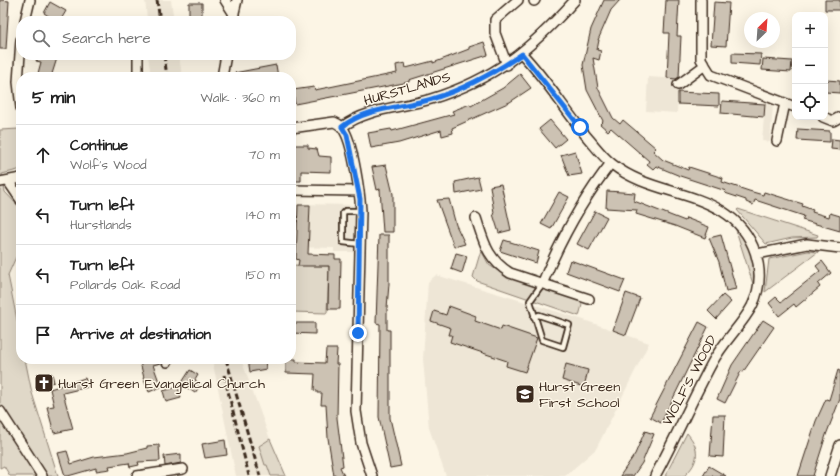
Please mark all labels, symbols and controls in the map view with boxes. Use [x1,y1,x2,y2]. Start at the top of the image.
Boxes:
north arrow [744,12,780,48]
map controls [792,12,828,120]
button: + [792,12,828,48]
search box [16,16,296,60]
icon: search [30,27,52,49]
text: Search here [62,28,151,49]
button: − [792,48,828,84]
street label: HURSTLANDS [361,67,453,111]
button: locate [792,84,828,120]
text: 5 min [32,86,75,110]
text: Walk · 360 m [201,89,280,107]
route start [571,118,589,136]
text: Continue [70,135,128,156]
icon: ahead [32,144,54,166]
text: 70 m [248,146,280,164]
text: Wolf's Wood [70,156,147,174]
text: Turn left [70,195,134,216]
icon: left [32,204,54,226]
text: 140 m [246,206,280,224]
text: Hurstlands [70,216,132,234]
text: Turn left [70,255,134,276]
icon: left [32,264,54,286]
text: 150 m [246,266,280,284]
text: Pollards Oak Road [70,276,180,294]
icon: arrive [32,324,54,346]
text: Arrive at destination [70,324,211,345]
route end [349,324,367,342]
street label: WOLF'S WOOD [658,332,722,429]
church icon: Hurst Green Evangelical Church [33,372,55,394]
place label: Hurst Green Evangelical Church [58,374,265,394]
place label: Hurst Green First School [539,377,620,413]
school or university icon: Hurst Green First School [514,383,536,405]

